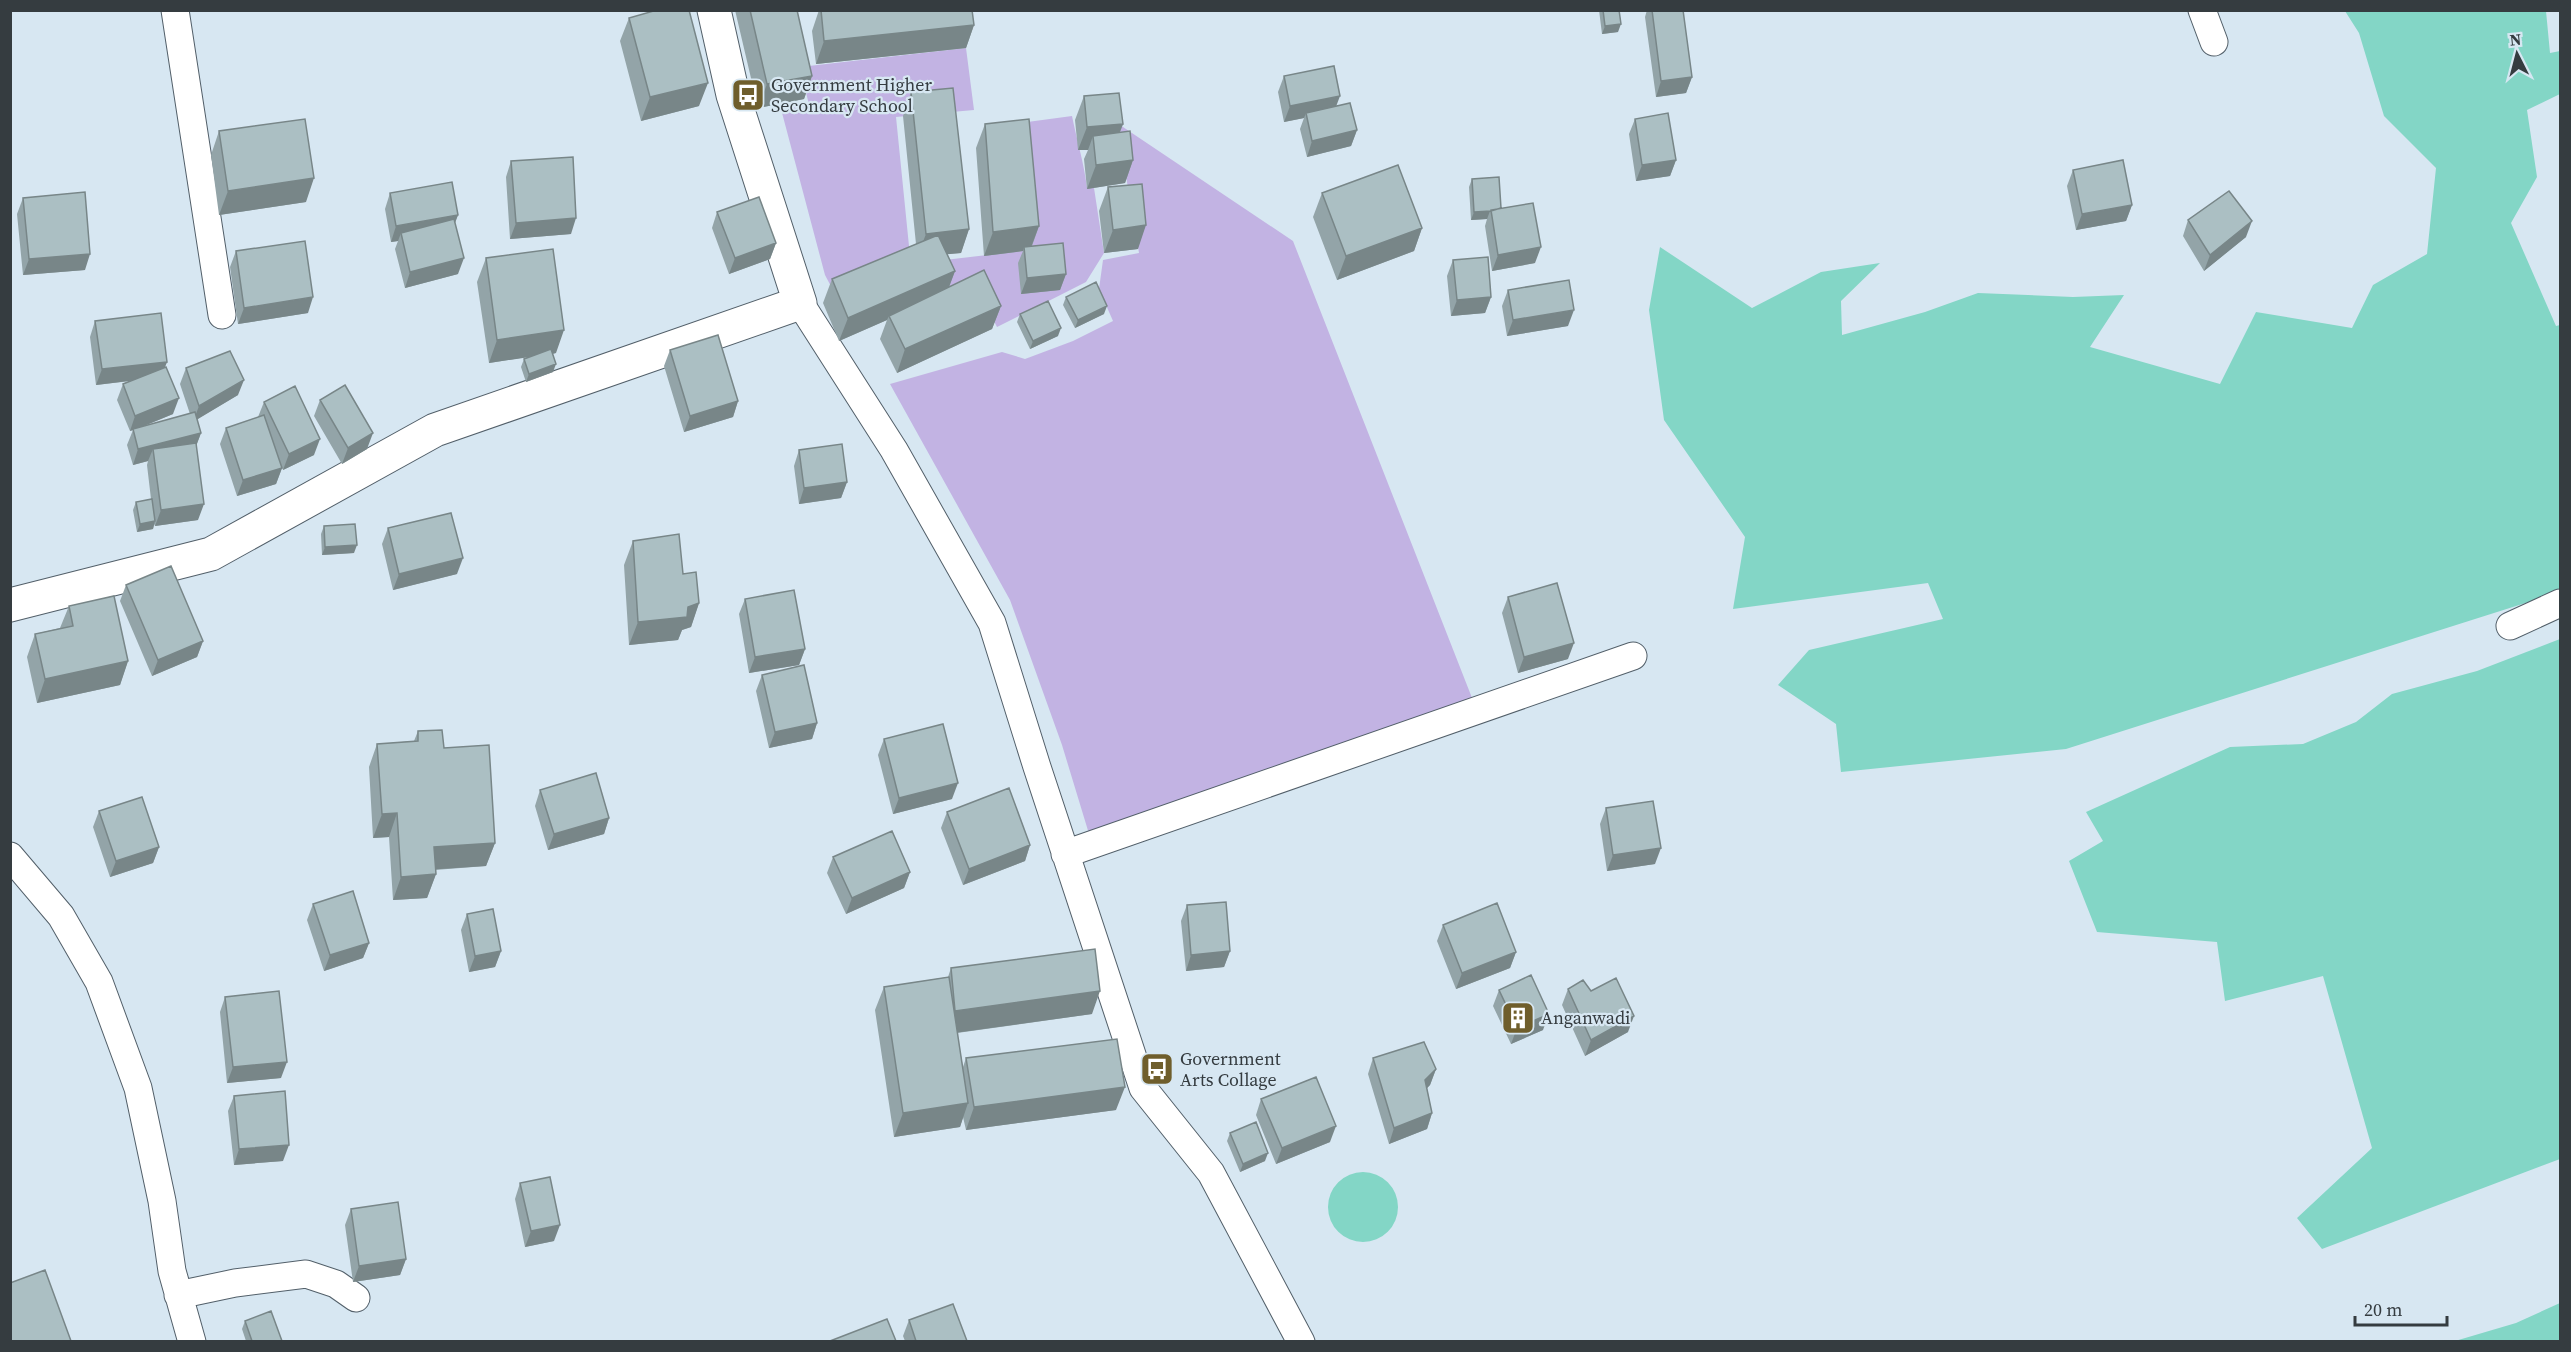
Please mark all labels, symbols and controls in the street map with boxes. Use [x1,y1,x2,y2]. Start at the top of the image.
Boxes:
north arrow [2487,24,2547,84]
text: N [2508,27,2523,51]
place label: Government Higher Secondary School [771,72,933,118]
bus stop icon: Government Higher Secondary School [730,77,766,113]
building icon: Anganwadi [1500,1000,1536,1036]
place label: Anganwadi [1541,1005,1630,1030]
place label: Government Arts Collage [1180,1046,1281,1092]
bus stop icon: Government Arts Collage [1139,1051,1175,1087]
scale bar [2355,1289,2446,1327]
text: 20 m [2364,1297,2402,1322]

